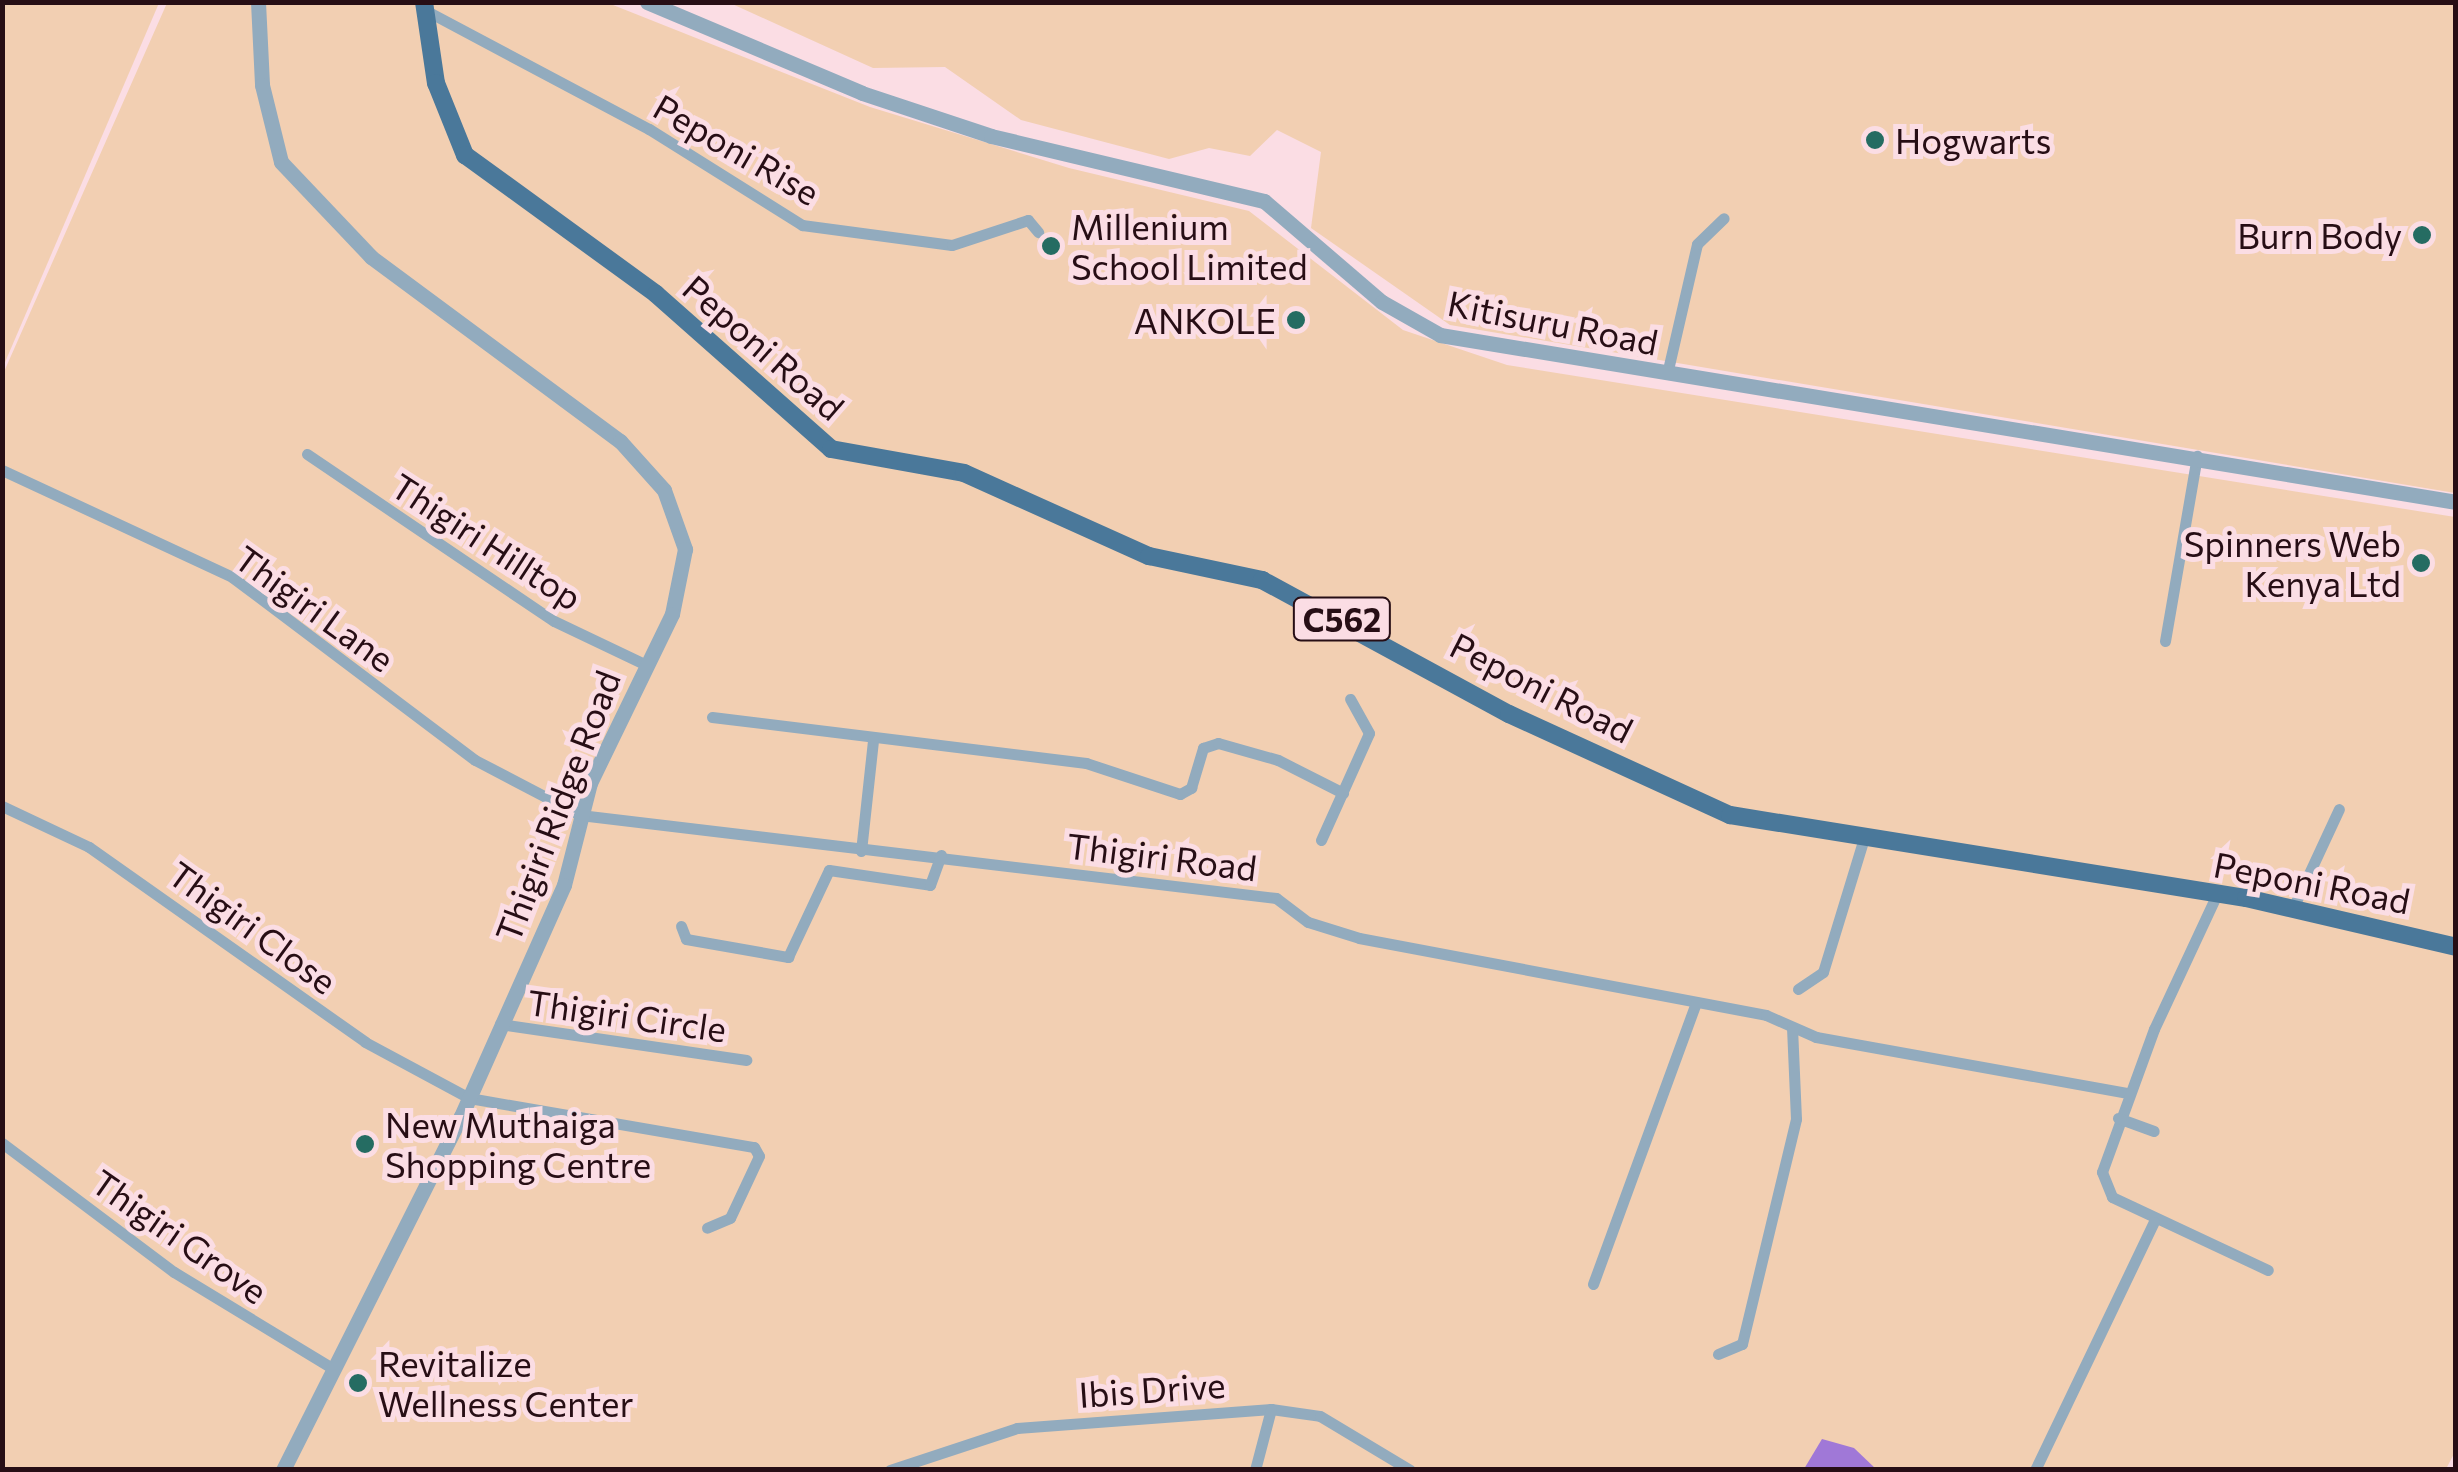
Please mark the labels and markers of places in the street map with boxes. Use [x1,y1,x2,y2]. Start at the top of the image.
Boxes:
place label: Hogwarts [1895,119,2051,161]
marker: Hogwarts [1864,129,1886,151]
place label: Millenium School Limited [1071,205,1308,287]
place label: Burn Body [2237,214,2402,256]
marker: Burn Body [2411,224,2433,246]
marker: Millenium School Limited [1040,235,1062,257]
place label: ANKOLE [1134,299,1276,341]
marker: ANKOLE [1285,309,1307,331]
place label: Spinners Web Kenya Ltd [2184,522,2401,604]
marker: Spinners Web Kenya Ltd [2410,552,2432,574]
place label: New Muthaiga Shopping Centre [385,1103,651,1185]
marker: New Muthaiga Shopping Centre [354,1133,376,1155]
place label: Revitalize Wellness Center [378,1342,634,1424]
marker: Revitalize Wellness Center [347,1372,369,1394]

